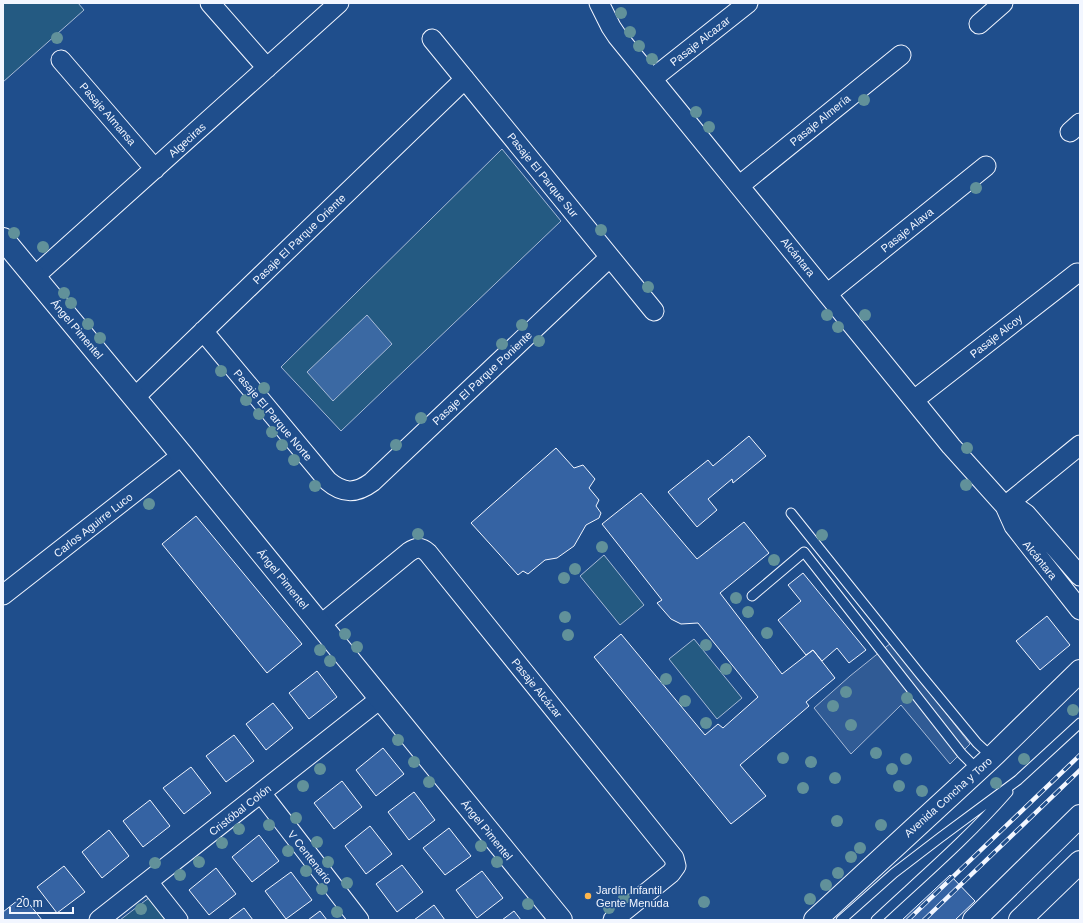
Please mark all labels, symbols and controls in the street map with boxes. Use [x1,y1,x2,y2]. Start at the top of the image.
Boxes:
street label: Pasaje Alcazar [668,14,733,68]
street label: Pasaje Almansa [78,80,139,148]
street label: Pasaje Almería [787,92,853,148]
street label: Algeciras [166,120,208,160]
street label: Pasaje El Parque Sur [505,130,581,220]
street label: Pasaje El Parque Oriente [250,192,348,286]
street label: Pasaje Alava [879,205,936,255]
street label: Alcántara [779,235,818,280]
street label: Ángel Pimentel [49,297,105,361]
street label: Pasaje Alcoy [967,312,1025,360]
street label: Pasaje El Parque Poniente [430,329,534,427]
street label: Pasaje El Parque Norte [231,367,315,463]
street label: Carlos Aguirre Luco [51,491,135,559]
street label: Alcántara [1021,538,1060,583]
street label: Ángel Pimentel [255,546,311,612]
street label: Pasaje Alcázar [509,656,565,720]
street label: Avenida Concha y Toro [902,755,994,839]
street label: Cristóbal Colón [207,782,273,838]
street label: Ángel Pimentel [459,797,515,863]
street label: V Centenario [286,828,334,886]
place label: Jardín Infantil Gente Menuda [596,884,670,909]
scale bar [10,889,73,915]
marker: Jardín Infantil Gente Menuda [583,891,593,901]
text: 20 m [16,896,43,910]

